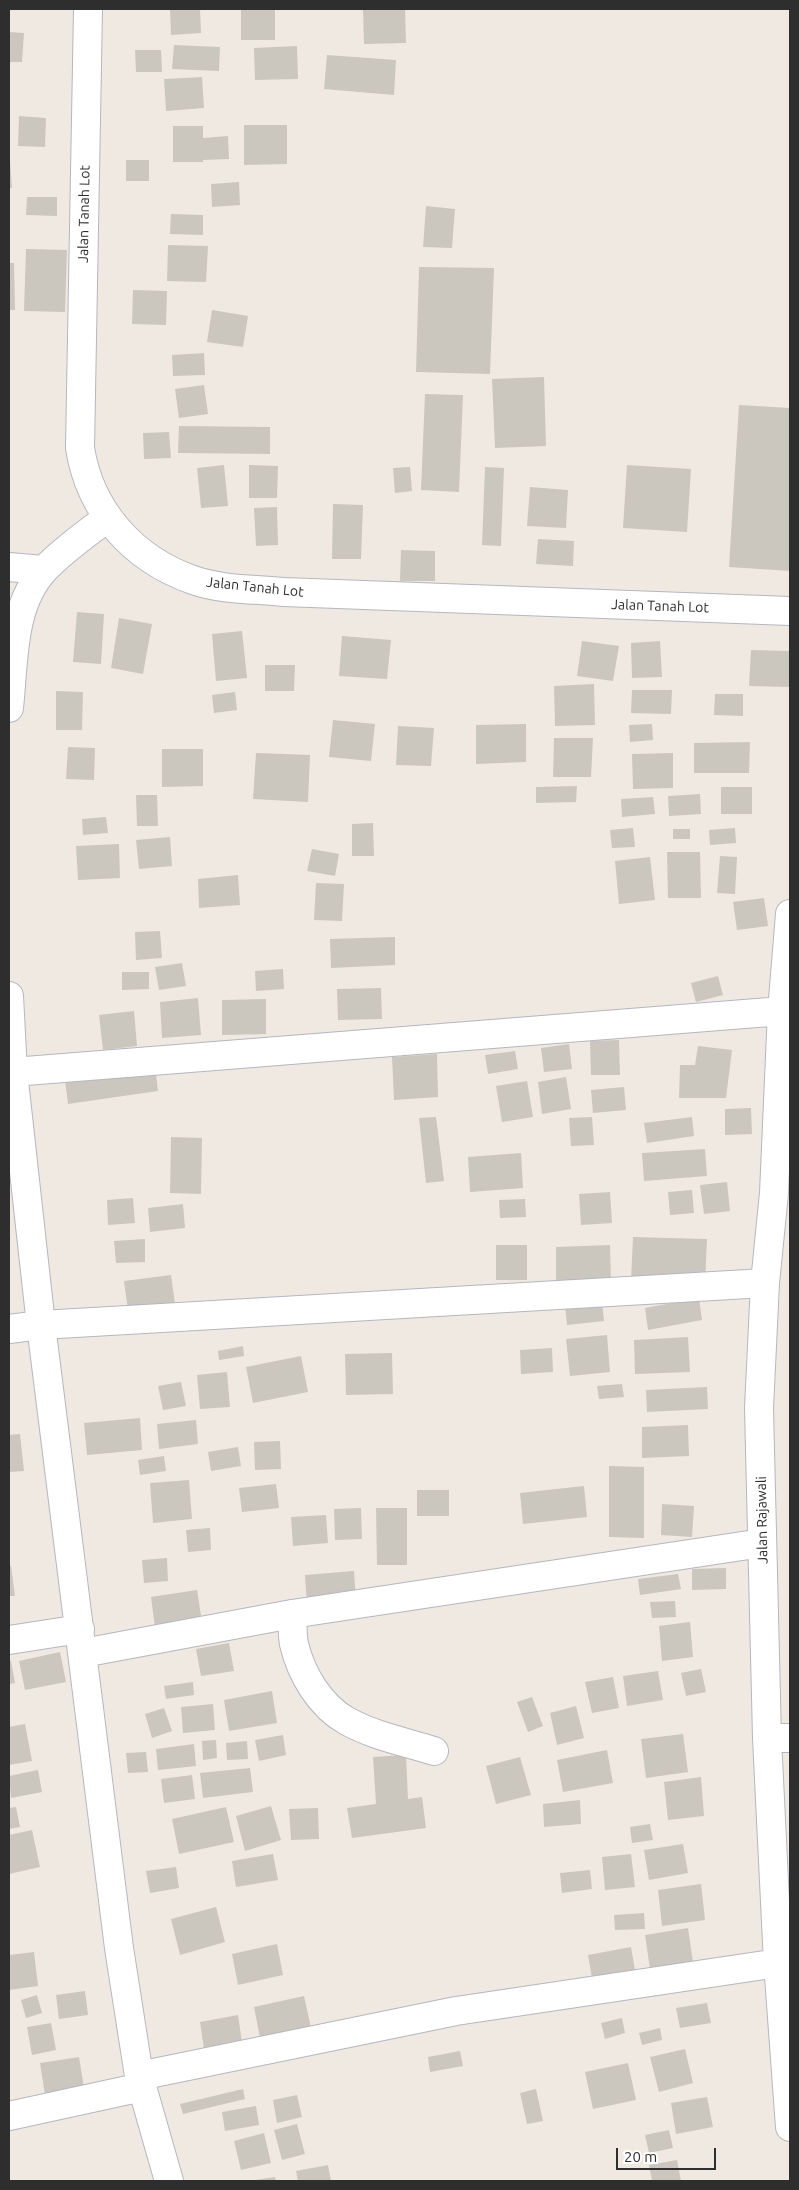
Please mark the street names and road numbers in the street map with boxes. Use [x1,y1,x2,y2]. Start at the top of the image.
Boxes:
street label: Jalan Tanah Lot [75,165,93,263]
street label: Jalan Tanah Lot [205,574,305,600]
street label: Jalan Tanah Lot [611,596,709,616]
street label: Jalan Rajawali [753,1476,771,1564]

